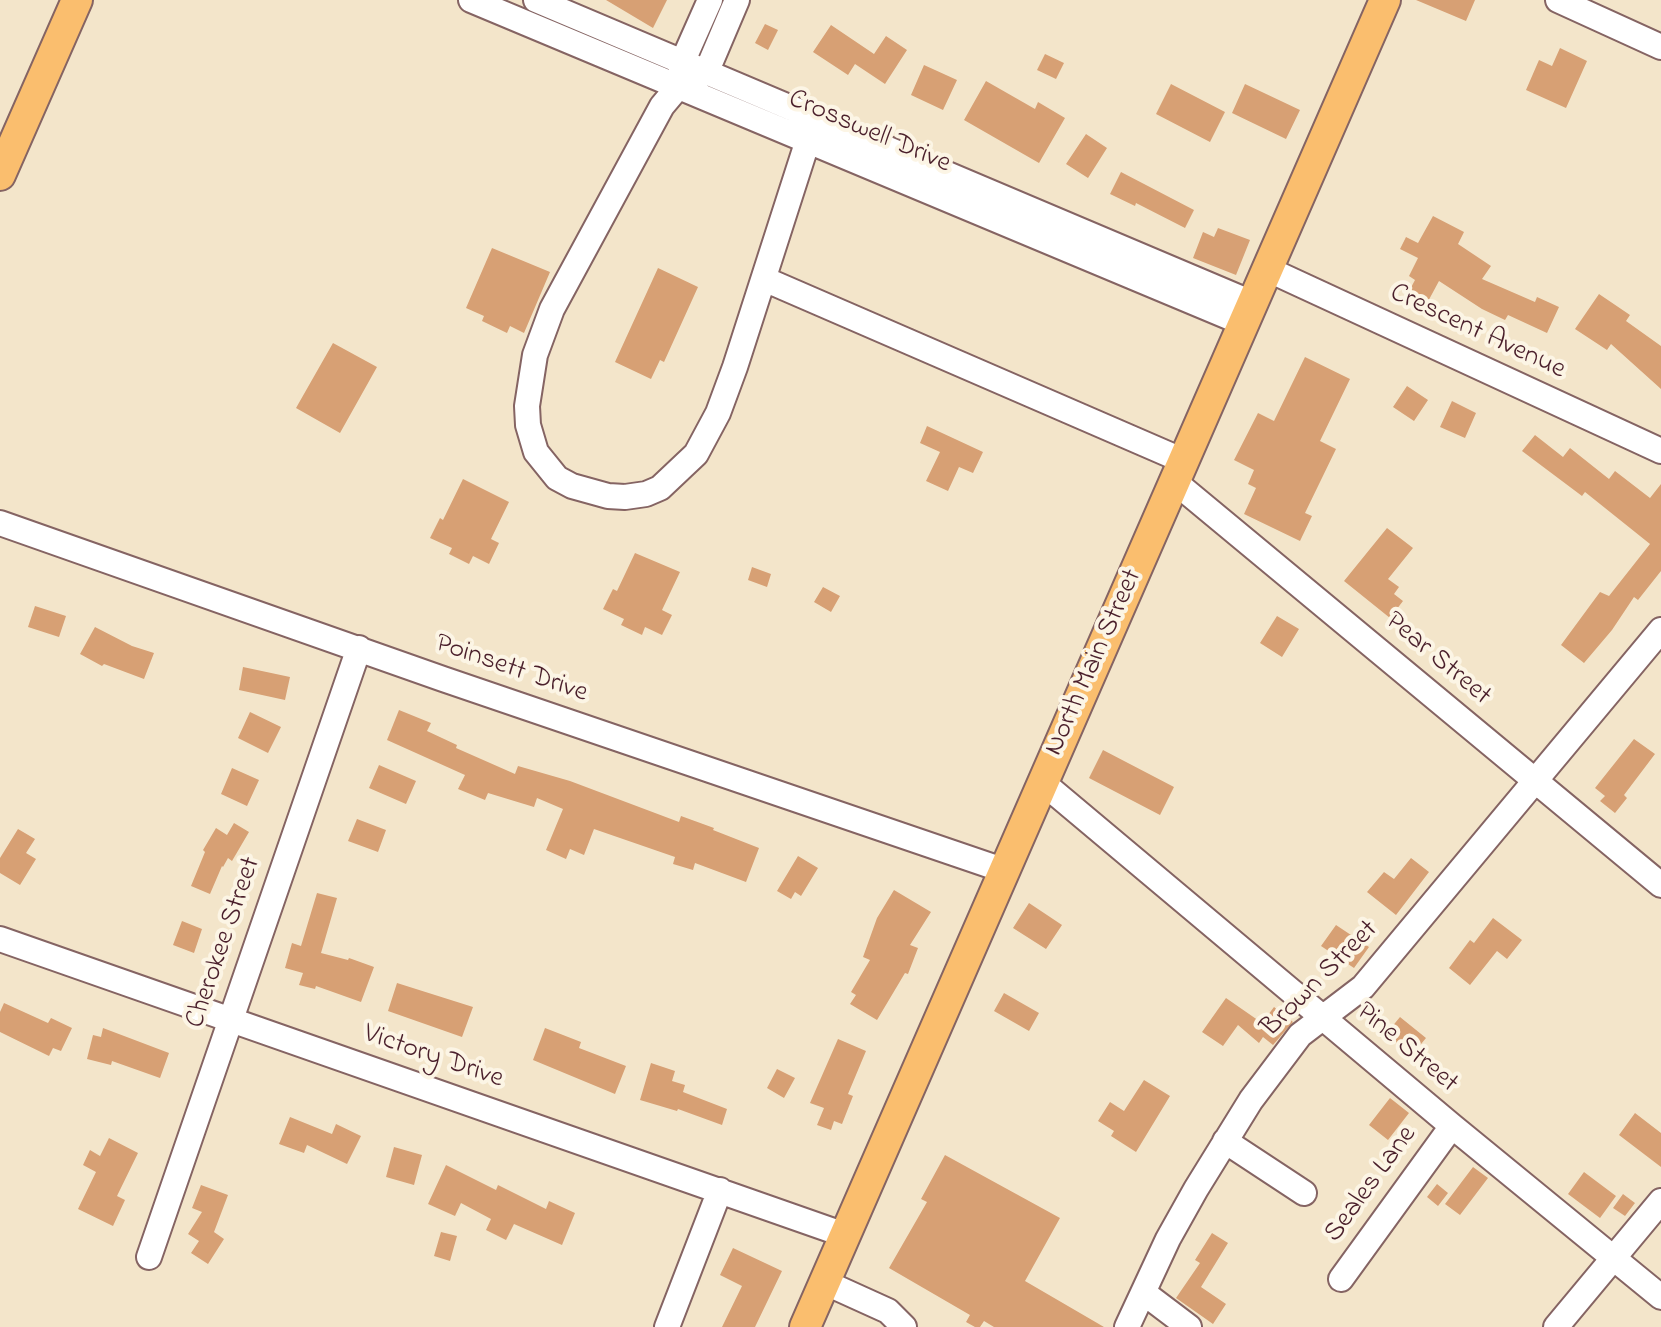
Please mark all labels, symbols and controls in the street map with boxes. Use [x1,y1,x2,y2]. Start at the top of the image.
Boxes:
street label: Crosswell Drive [783,84,955,182]
street label: Crescent Avenue [1384,278,1570,388]
street label: North Main Street [1039,565,1151,761]
street label: Pear Street [1377,606,1497,714]
street label: Poinsett Drive [430,628,592,712]
street label: Cherokee Street [180,853,270,1033]
street label: Brown Street [1255,914,1387,1046]
street label: Pine Street [1348,996,1464,1102]
street label: Victory Drive [359,1018,507,1098]
street label: Seales Lane [1318,1120,1426,1250]

